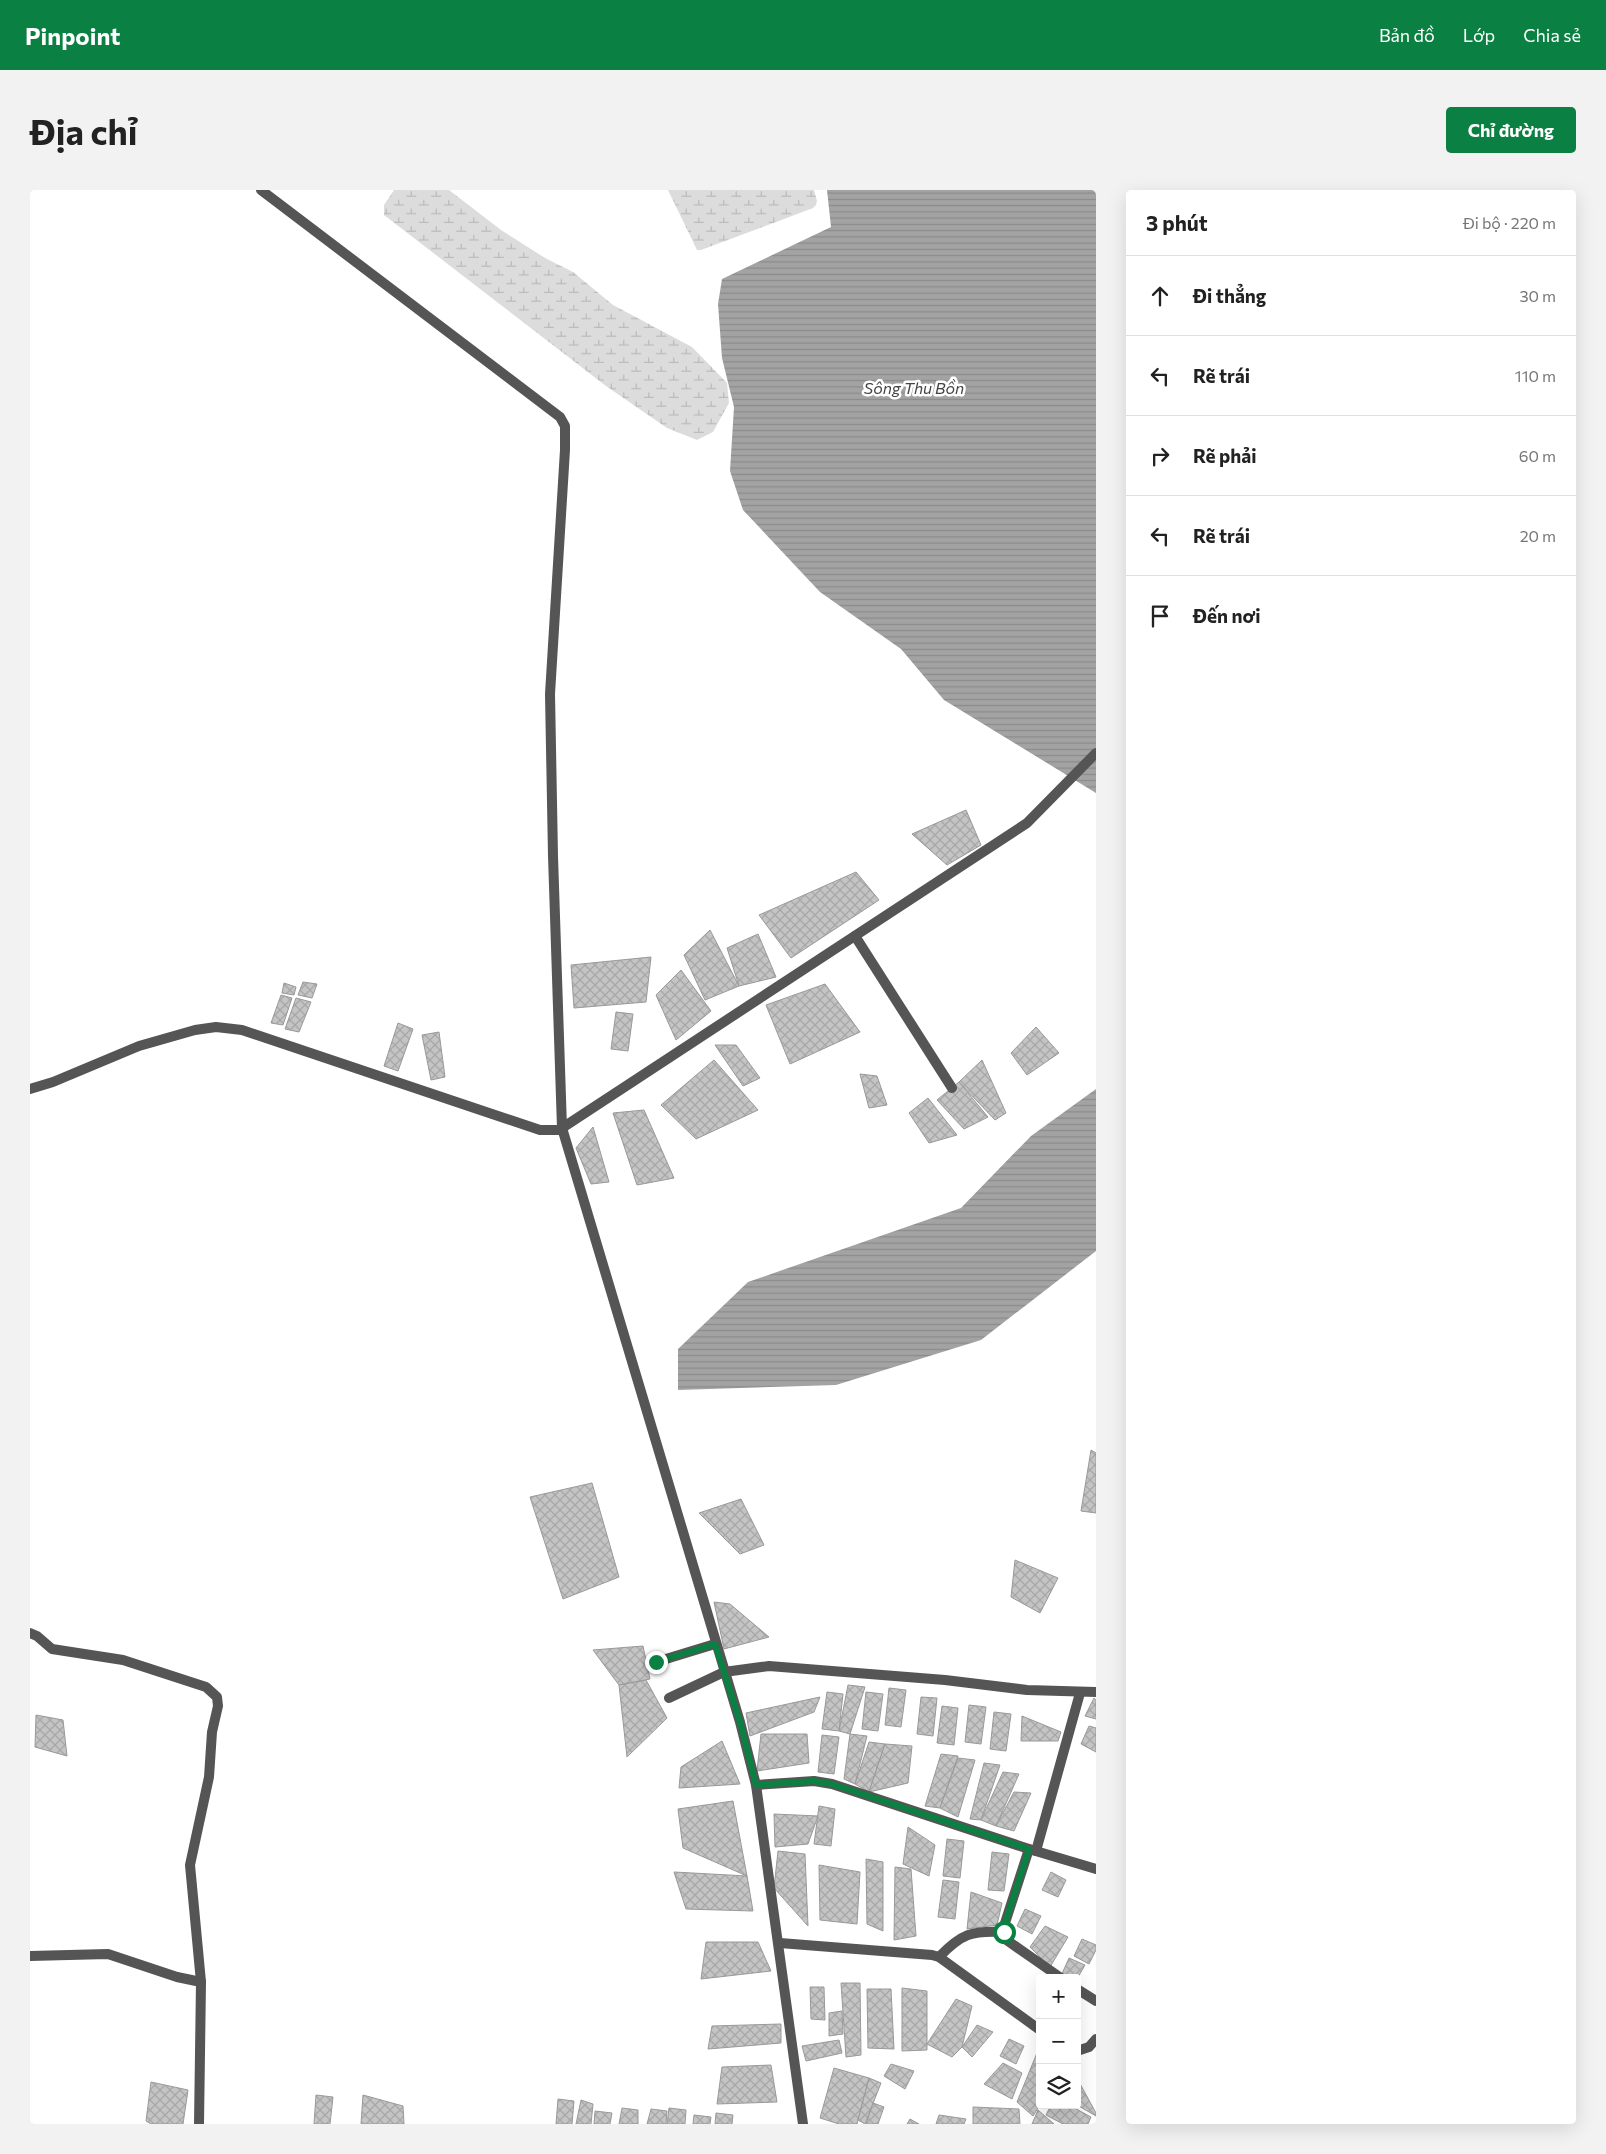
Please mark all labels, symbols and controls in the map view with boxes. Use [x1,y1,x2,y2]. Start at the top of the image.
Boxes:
text: Pinpoint [25,21,120,50]
text: Bản đồ [1379,24,1435,46]
text: Lớp [1463,24,1495,46]
text: Chia sẻ [1523,24,1581,46]
button: Chỉ đường [1446,107,1576,153]
text: Địa chỉ [30,109,138,152]
text: 3 phút [1146,210,1208,235]
text: Đi bộ · 220 m [1463,213,1556,232]
icon: ahead [1146,282,1174,310]
text: Đi thẳng [1193,284,1266,307]
text: 30 m [1519,286,1556,305]
icon: left [1146,362,1174,390]
text: Rẽ trái [1193,364,1250,387]
text: 110 m [1515,366,1556,385]
water label: Sông Thu Bồn [864,378,964,397]
icon: right [1146,442,1174,470]
text: Rẽ phải [1193,444,1257,467]
text: 60 m [1519,446,1556,465]
icon: left [1146,522,1174,550]
text: Rẽ trái [1193,524,1250,547]
text: 20 m [1520,526,1556,545]
icon: arrive [1146,602,1174,630]
text: Đến nơi [1193,604,1261,627]
route end [645,1651,668,1674]
route start [993,1921,1016,1944]
map controls [1036,1974,1081,2109]
button: + [1036,1974,1081,2019]
button: − [1036,2019,1081,2064]
button: layers [1036,2064,1081,2109]

